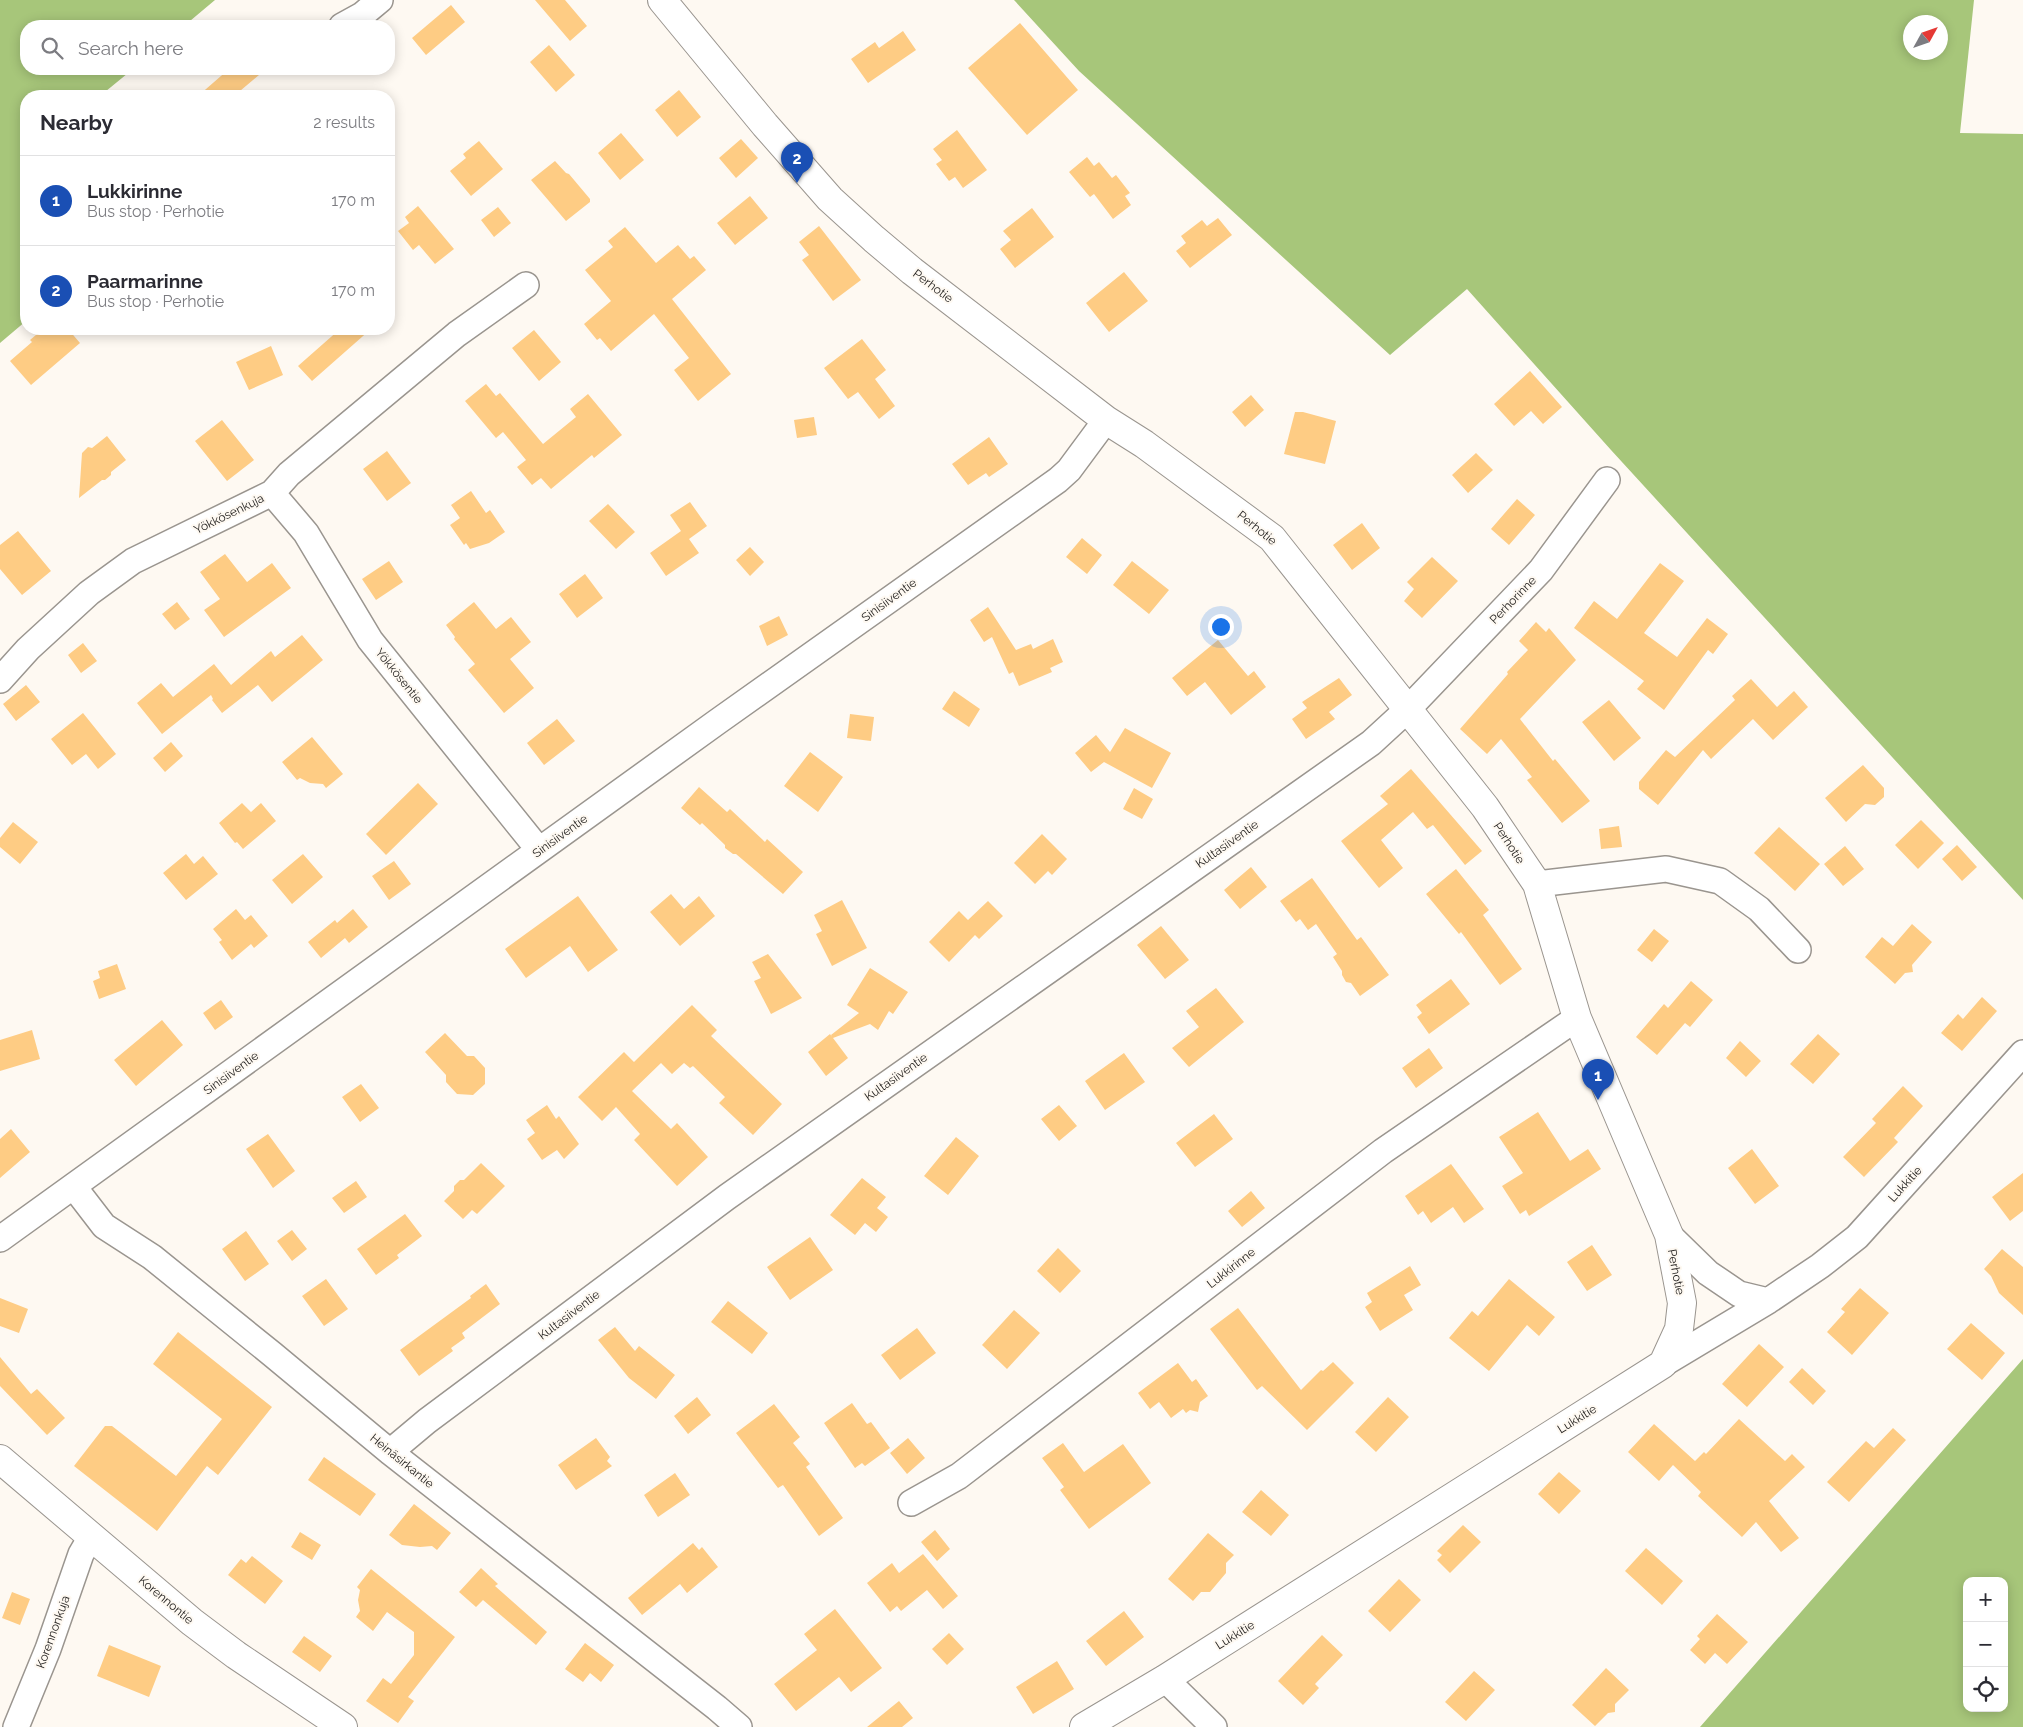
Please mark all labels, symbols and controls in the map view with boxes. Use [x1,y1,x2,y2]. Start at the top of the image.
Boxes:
north arrow [1903,15,1948,60]
search box [20,20,395,75]
icon: search [38,34,66,62]
text: Search here [78,37,184,59]
text: Nearby [40,110,113,135]
text: 2 results [313,113,375,132]
pin: 2 [781,142,813,183]
text: Lukkirinne [87,180,182,202]
text: 1 [52,191,60,210]
text: 170 m [331,191,375,210]
text: Bus stop · Perhotie [87,202,224,221]
street label: Perhotie [910,266,956,306]
text: Paarmarinne [87,270,203,292]
text: 2 [51,281,61,300]
text: 170 m [331,281,375,300]
text: Bus stop · Perhotie [87,292,224,311]
street label: Yökkösenkuja [192,491,266,537]
street label: Perhotie [1235,508,1279,548]
street label: Perhorinne [1487,573,1539,627]
street label: Sinisiiventie [859,575,919,625]
your location [1208,614,1234,640]
street label: Yökkösentie [373,646,425,706]
street label: Sinisiiventie [530,811,590,861]
street label: Kultasiiventie [1193,817,1261,871]
street label: Perhotie [1491,820,1527,866]
street label: Sinisiiventie [201,1048,261,1098]
street label: Kultasiiventie [862,1050,930,1104]
pin: 1 [1582,1059,1614,1100]
street label: Lukkitie [1885,1163,1925,1205]
street label: Lukkirinne [1204,1245,1258,1291]
street label: Perhotie [1665,1248,1687,1296]
street label: Kultasiiventie [536,1287,602,1343]
street label: Lukkitie [1555,1402,1599,1436]
street label: Heinäsirkantie [367,1431,437,1491]
street label: Korennontie [136,1573,196,1627]
map controls [1963,1577,2008,1712]
button: + [1963,1577,2008,1622]
street label: Korennonkuja [33,1594,73,1670]
street label: Lukkitie [1213,1618,1257,1652]
button: − [1963,1622,2008,1667]
button: locate [1963,1667,2008,1712]

